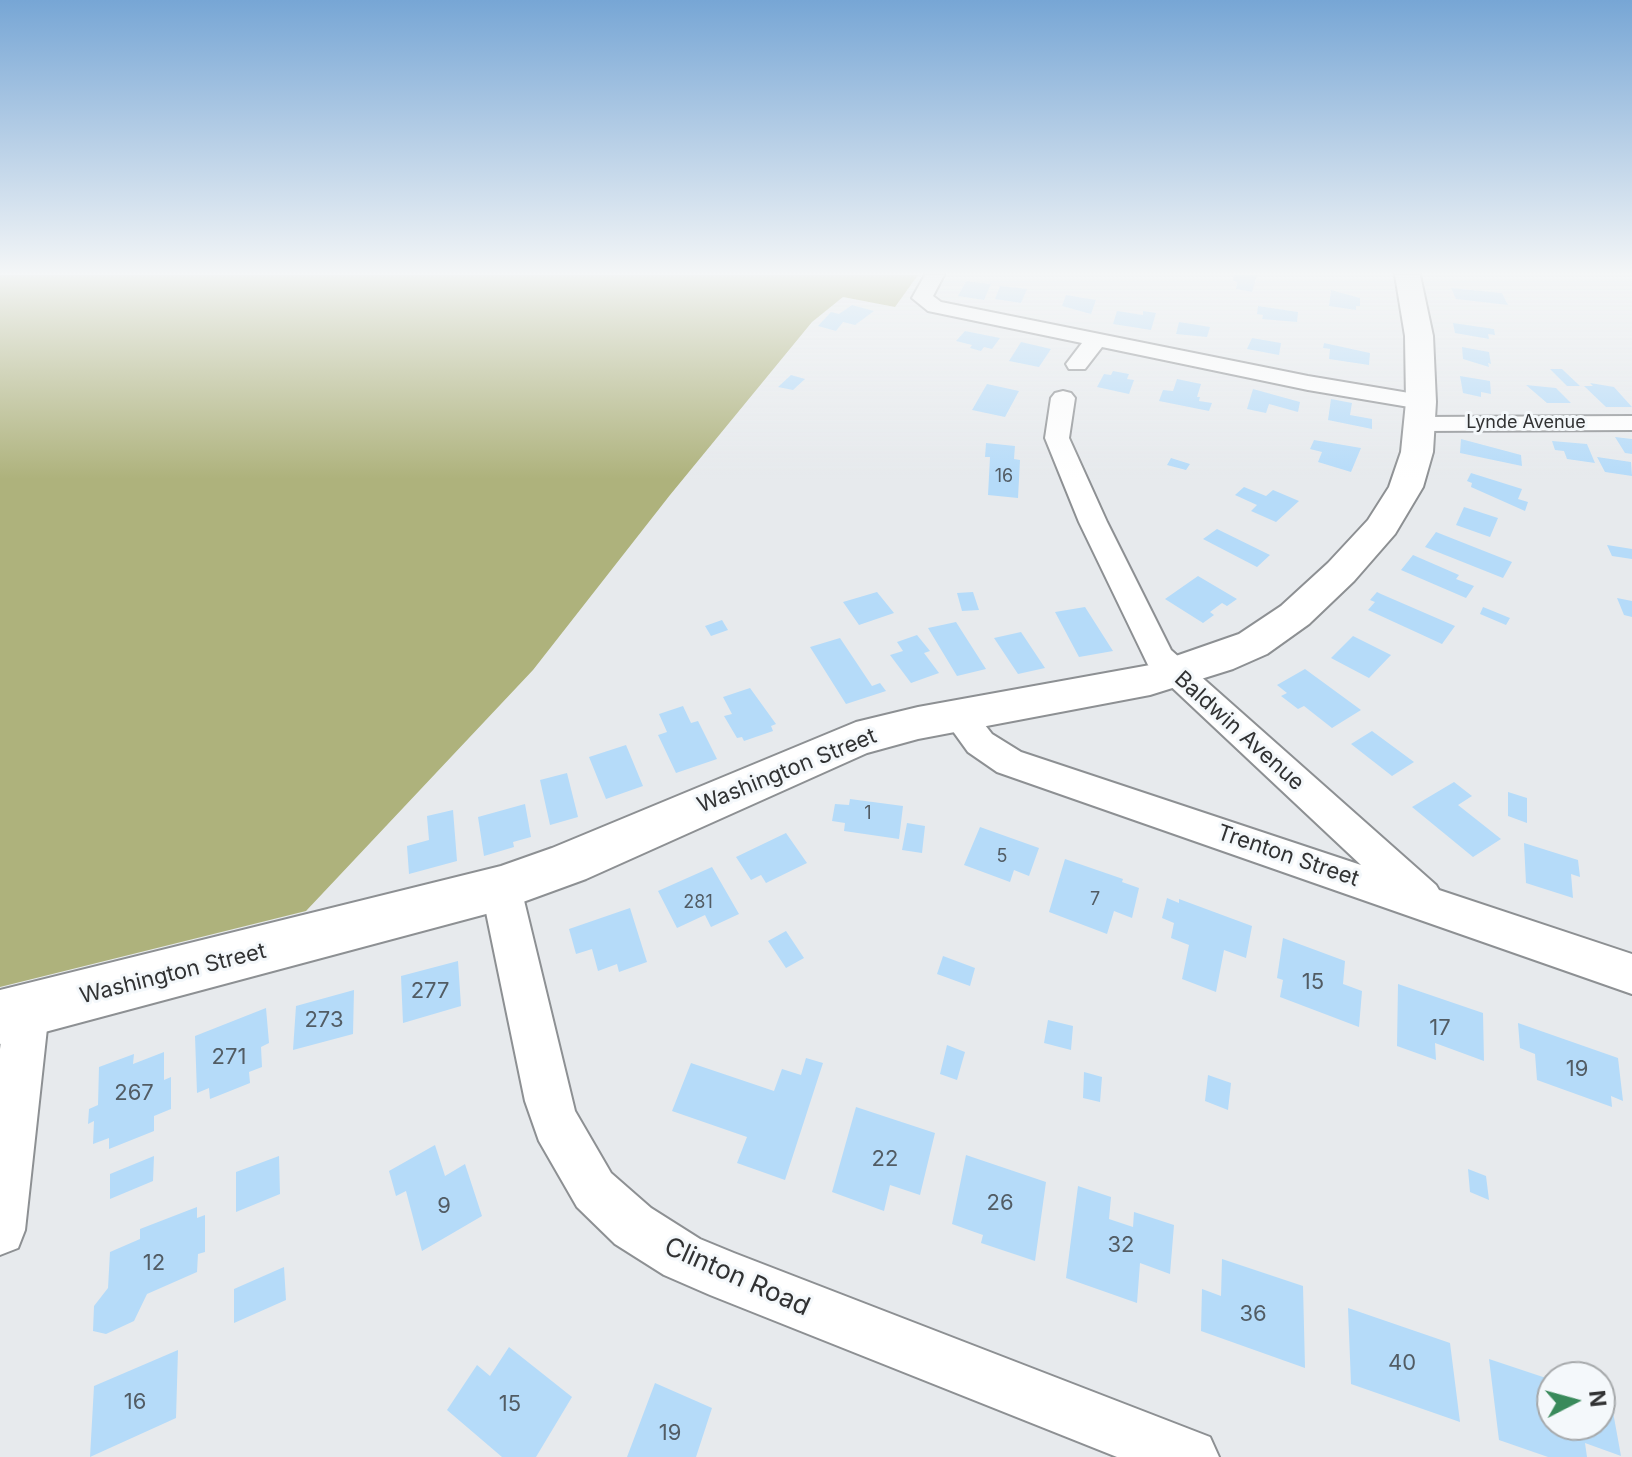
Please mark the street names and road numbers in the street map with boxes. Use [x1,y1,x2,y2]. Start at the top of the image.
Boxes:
street label: Lynde Avenue [1466,412,1586,434]
street label: Baldwin Avenue [1169,666,1309,796]
street label: Washington Street [694,723,880,819]
street label: Trenton Street [1214,819,1362,893]
street label: Washington Street [77,938,269,1010]
street label: Clinton Road [659,1231,815,1323]

